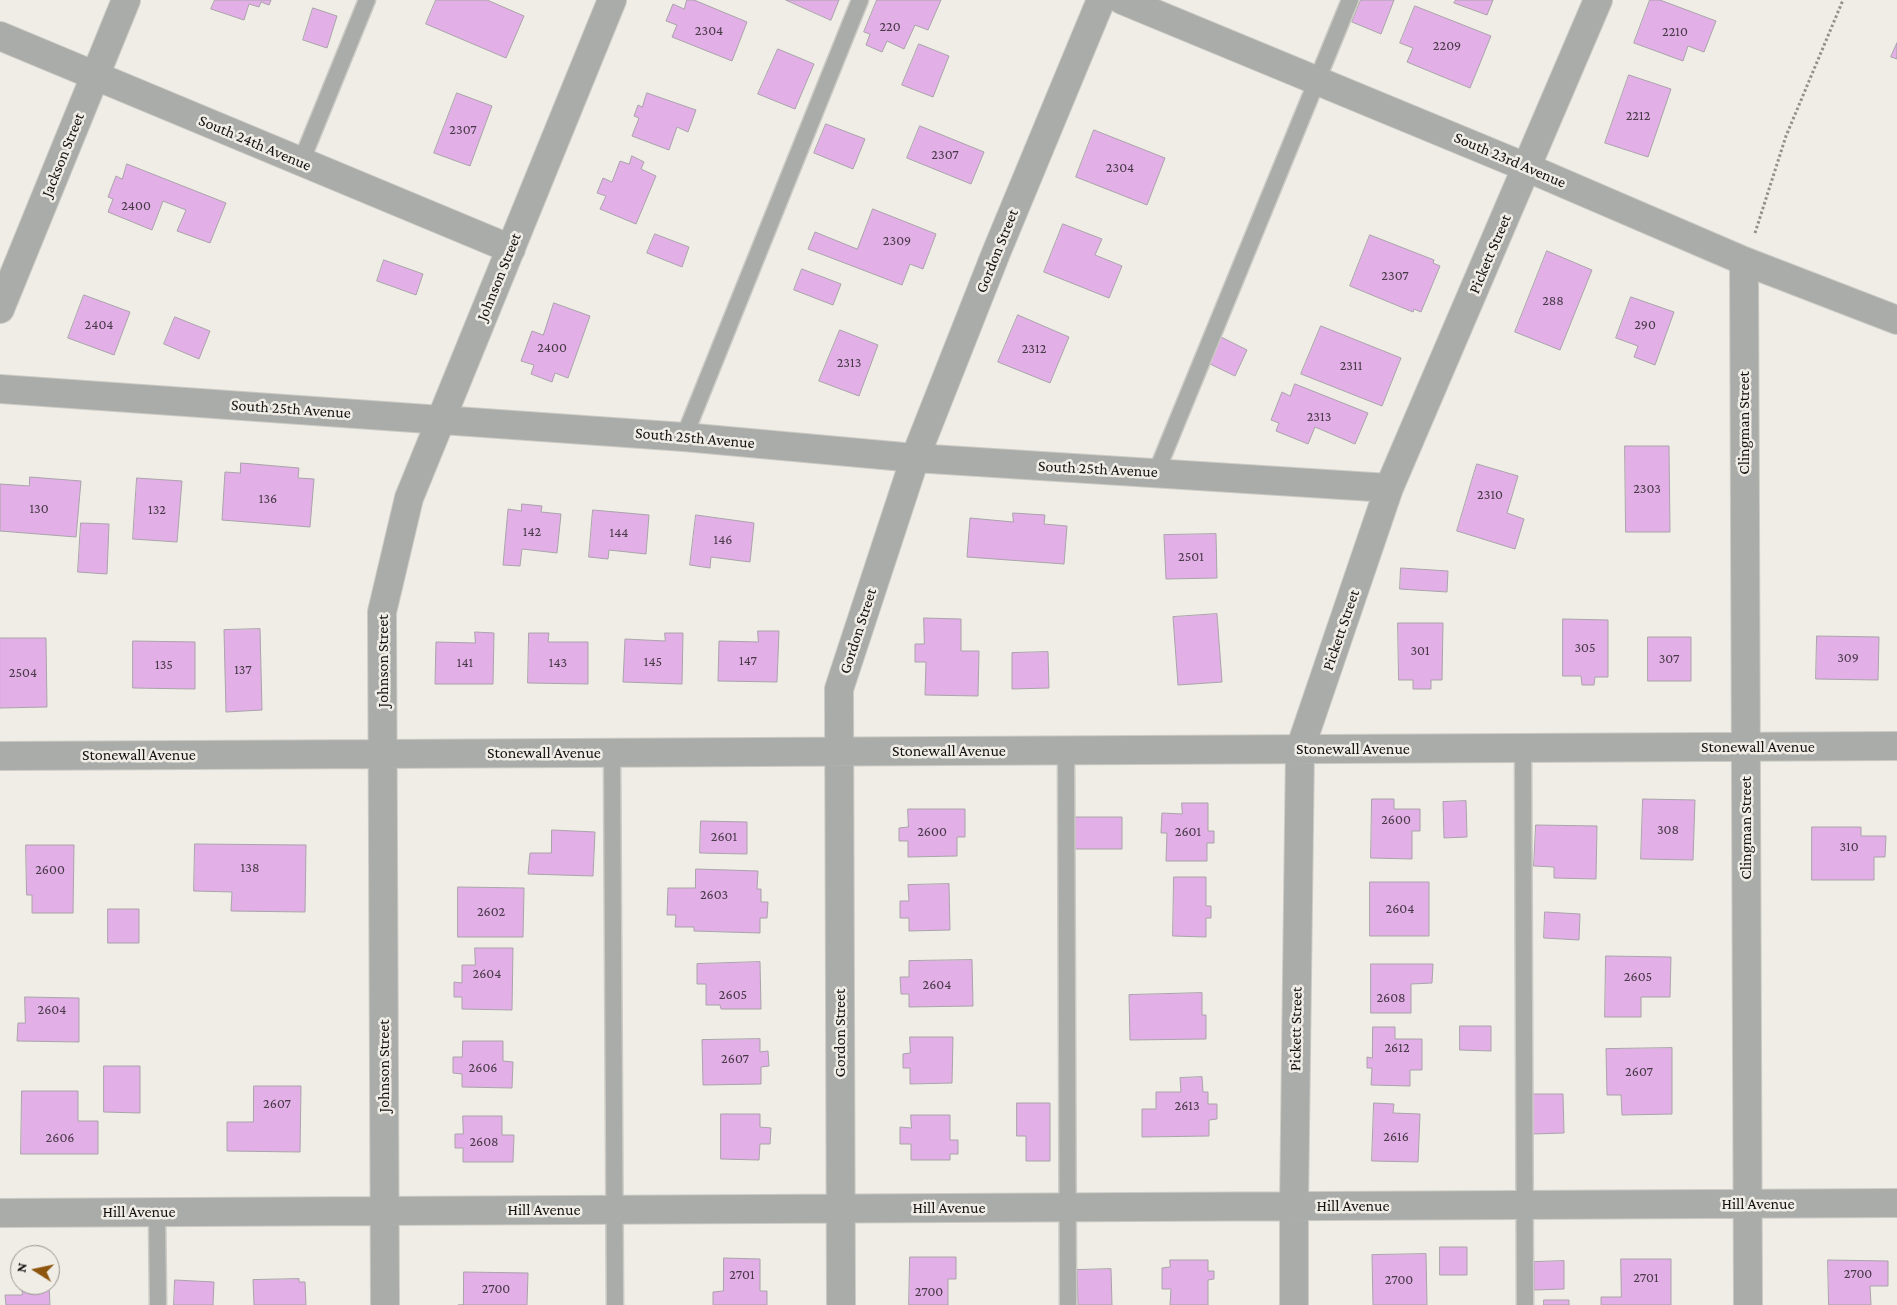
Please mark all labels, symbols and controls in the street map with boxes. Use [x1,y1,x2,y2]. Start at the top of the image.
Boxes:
house number: 220 [879,19,901,35]
house number: 2304 [695,23,723,39]
house number: 2210 [1662,24,1688,40]
house number: 2209 [1433,38,1461,54]
house number: 2212 [1626,108,1650,124]
street label: Jackson Street [37,110,89,200]
street label: South 24th Avenue [196,111,314,175]
house number: 2307 [449,122,477,138]
street label: South 23rd Avenue [1451,128,1569,192]
house number: 2307 [931,147,959,163]
house number: 2304 [1106,160,1134,176]
house number: 2400 [121,198,151,214]
street label: Gordon Street [971,206,1023,296]
street label: Pickett Street [1465,211,1515,297]
street label: Johnson Street [473,230,525,324]
house number: 2309 [883,233,911,249]
house number: 2307 [1381,268,1409,284]
house number: 288 [1542,293,1564,309]
house number: 2404 [85,317,113,333]
house number: 290 [1634,317,1656,333]
house number: 2400 [537,340,567,356]
house number: 2312 [1022,341,1046,357]
house number: 2313 [837,355,861,371]
house number: 2311 [1340,358,1362,374]
street label: Clingman Street [1734,371,1754,475]
street label: South 25th Avenue [231,395,351,423]
house number: 2313 [1307,409,1331,425]
street label: South 25th Avenue [634,423,756,453]
street label: South 25th Avenue [1038,456,1158,482]
house number: 2303 [1633,481,1661,497]
house number: 2310 [1477,487,1503,503]
house number: 136 [259,491,277,507]
house number: 130 [29,501,49,517]
house number: 132 [148,502,166,518]
house number: 142 [523,524,541,540]
house number: 144 [610,525,628,541]
house number: 146 [714,532,732,548]
house number: 2501 [1178,549,1204,565]
street label: Gordon Street [835,586,881,676]
street label: Pickett Street [1318,587,1364,673]
street label: Johnson Street [373,614,393,708]
house number: 305 [1574,640,1596,656]
house number: 301 [1410,643,1430,659]
house number: 309 [1837,650,1859,666]
house number: 307 [1659,651,1679,667]
house number: 147 [739,653,757,669]
house number: 145 [644,654,662,670]
house number: 141 [457,655,473,671]
house number: 143 [549,655,567,671]
house number: 135 [155,657,173,673]
house number: 137 [234,662,252,678]
house number: 2504 [9,665,37,681]
street label: Stonewall Avenue [1701,737,1815,757]
street label: Stonewall Avenue [1296,739,1410,759]
street label: Stonewall Avenue [892,741,1006,761]
street label: Stonewall Avenue [487,743,601,763]
street label: Stonewall Avenue [82,745,196,765]
street label: Clingman Street [1736,776,1756,880]
house number: 2600 [1381,812,1411,828]
house number: 308 [1657,822,1679,838]
house number: 2600 [917,824,947,840]
house number: 2601 [1175,824,1201,840]
house number: 2601 [711,829,737,845]
house number: 310 [1839,839,1859,855]
house number: 138 [241,860,259,876]
house number: 2600 [35,862,65,878]
house number: 2603 [700,887,728,903]
house number: 2604 [1386,901,1414,917]
house number: 2602 [477,904,505,920]
house number: 2604 [473,966,501,982]
house number: 2605 [1624,969,1652,985]
house number: 2604 [923,977,951,993]
house number: 2605 [719,987,747,1003]
street label: Pickett Street [1286,987,1306,1071]
street label: Gordon Street [830,989,850,1077]
house number: 2608 [1376,990,1406,1006]
house number: 2604 [38,1002,66,1018]
street label: Johnson Street [374,1019,394,1113]
house number: 2612 [1384,1040,1410,1056]
house number: 2607 [721,1051,749,1067]
house number: 2606 [469,1060,497,1076]
house number: 2607 [1625,1064,1653,1080]
house number: 2607 [263,1096,291,1112]
house number: 2613 [1174,1098,1200,1114]
house number: 2616 [1383,1129,1409,1145]
house number: 2606 [46,1130,74,1146]
house number: 2608 [469,1134,499,1150]
street label: Hill Avenue [1721,1194,1795,1214]
street label: Hill Avenue [1316,1196,1390,1216]
street label: Hill Avenue [912,1198,986,1218]
street label: Hill Avenue [507,1200,581,1220]
street label: Hill Avenue [102,1202,176,1222]
north arrow [10,1245,60,1295]
text: N [13,1261,30,1274]
house number: 2700 [1844,1266,1872,1282]
house number: 2701 [729,1267,755,1283]
house number: 2701 [1633,1270,1659,1286]
house number: 2700 [1385,1272,1413,1288]
house number: 2700 [482,1281,510,1297]
house number: 2700 [915,1284,943,1300]

